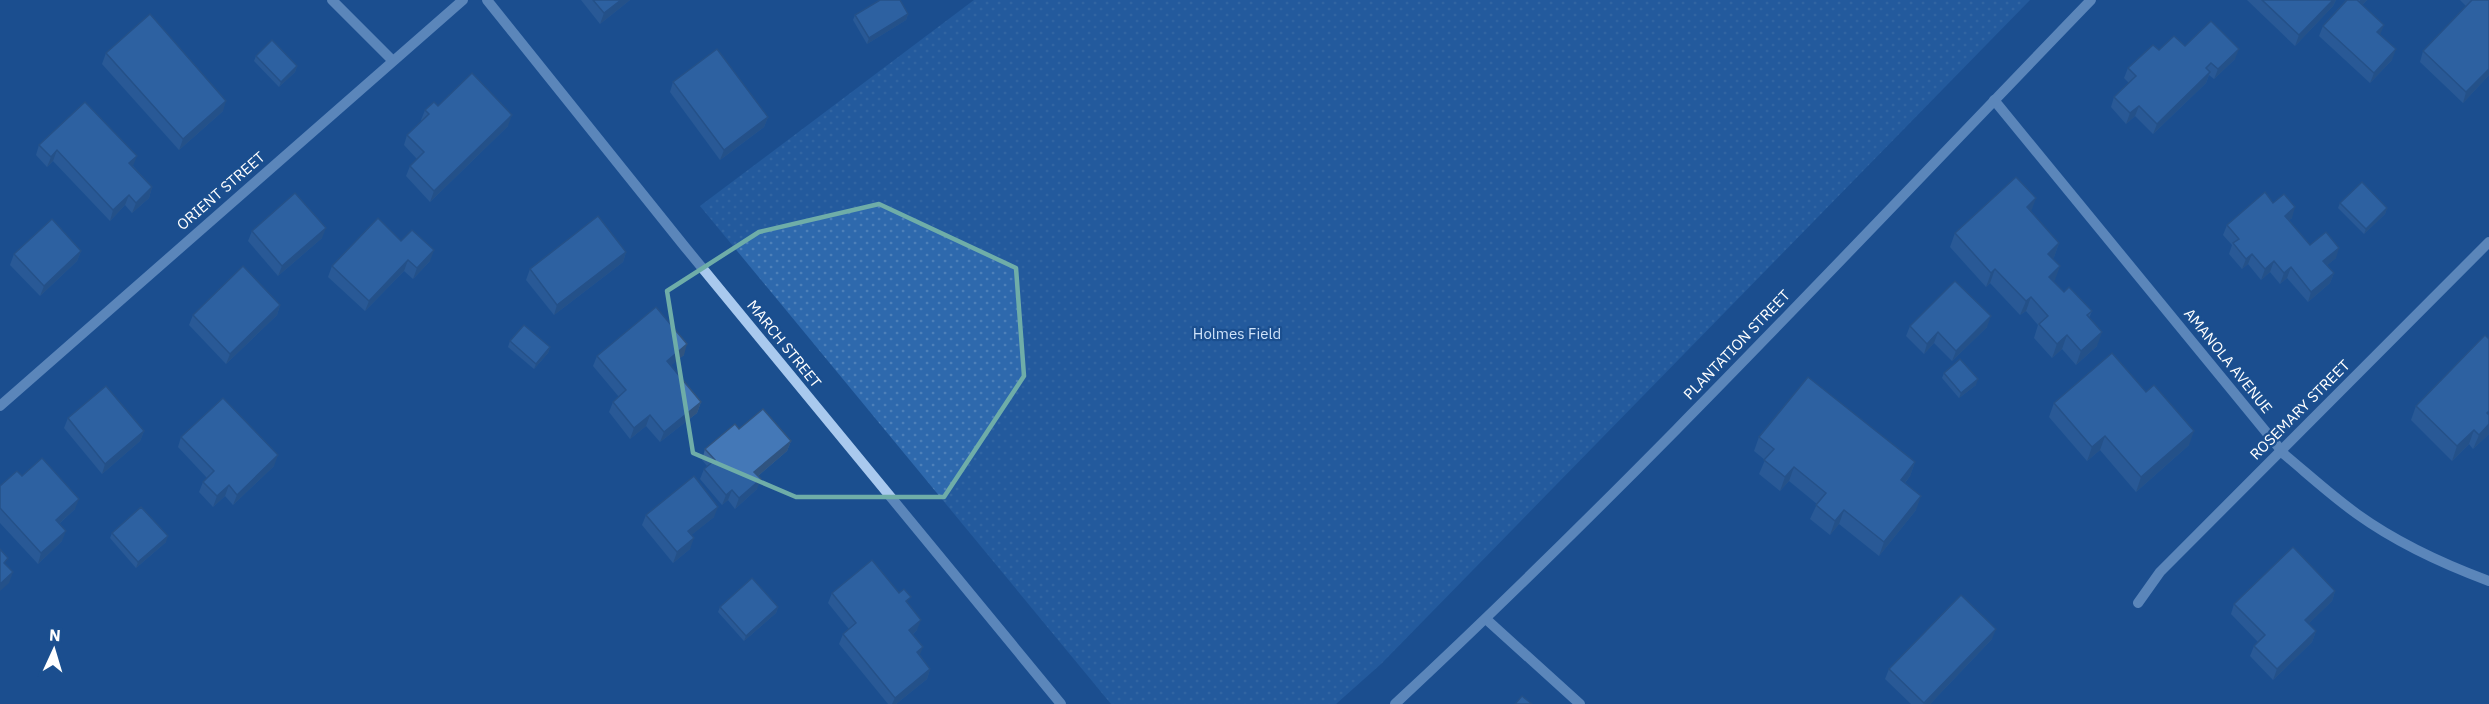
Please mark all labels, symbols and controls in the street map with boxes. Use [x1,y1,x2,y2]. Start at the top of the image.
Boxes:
street label: ORIENT STREET [173,147,269,234]
street label: PLANTATION STREET [1679,285,1794,404]
street label: MARCH STREET [743,296,826,392]
street label: AMANOLA AVENUE [2180,304,2277,417]
park label: Holmes Field [1193,324,1281,343]
street label: ROSEMARY STREET [2246,355,2354,464]
north arrow [24,620,84,680]
text: N [49,625,62,645]

